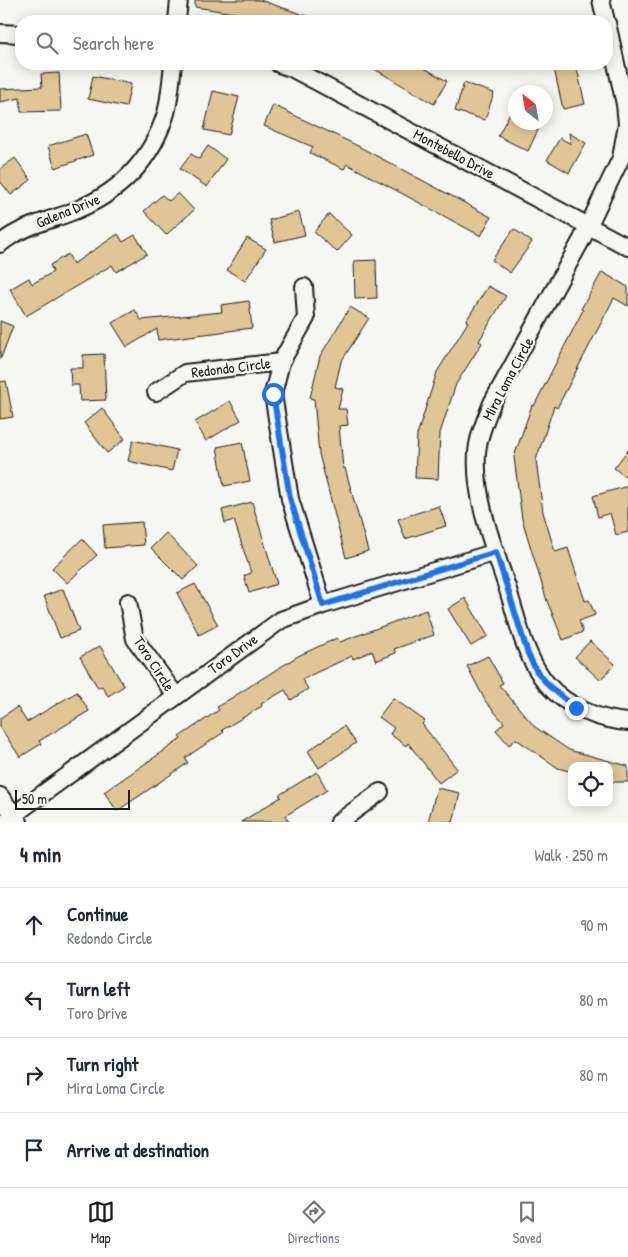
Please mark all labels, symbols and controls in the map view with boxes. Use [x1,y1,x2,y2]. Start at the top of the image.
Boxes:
search box [15,15,613,70]
icon: search [33,29,61,57]
text: Search here [73,30,154,56]
north arrow [508,85,553,130]
street label: Montebello Drive [410,123,499,184]
street label: Galena Drive [33,188,103,233]
street label: Mira Loma Circle [477,333,538,424]
street label: Redondo Circle [190,352,272,383]
route start [262,383,285,406]
street label: Toro Drive [204,628,262,679]
street label: Toro Circle [129,632,180,695]
route end [565,697,588,720]
map controls [568,762,613,807]
button: locate [568,762,613,807]
scale bar [15,787,130,810]
text: 50 m [22,789,47,808]
text: 4 min [20,840,61,869]
text: Walk · 250 m [534,844,608,866]
text: Continue [67,901,128,927]
icon: ahead [20,911,48,939]
text: 90 m [580,914,608,936]
text: Redondo Circle [67,927,152,949]
text: Turn left [67,976,130,1002]
icon: left [20,986,48,1014]
text: 80 m [579,989,608,1011]
text: Toro Drive [67,1002,127,1024]
text: Turn right [67,1051,138,1077]
icon: right [20,1061,48,1089]
text: 80 m [579,1064,608,1086]
text: Mira Loma Circle [67,1077,165,1099]
icon: arrive [20,1136,48,1164]
text: Arrive at destination [67,1137,209,1163]
tab: Map [87,1198,115,1247]
tab: Directions [288,1198,339,1247]
tab: Saved [513,1198,541,1247]

